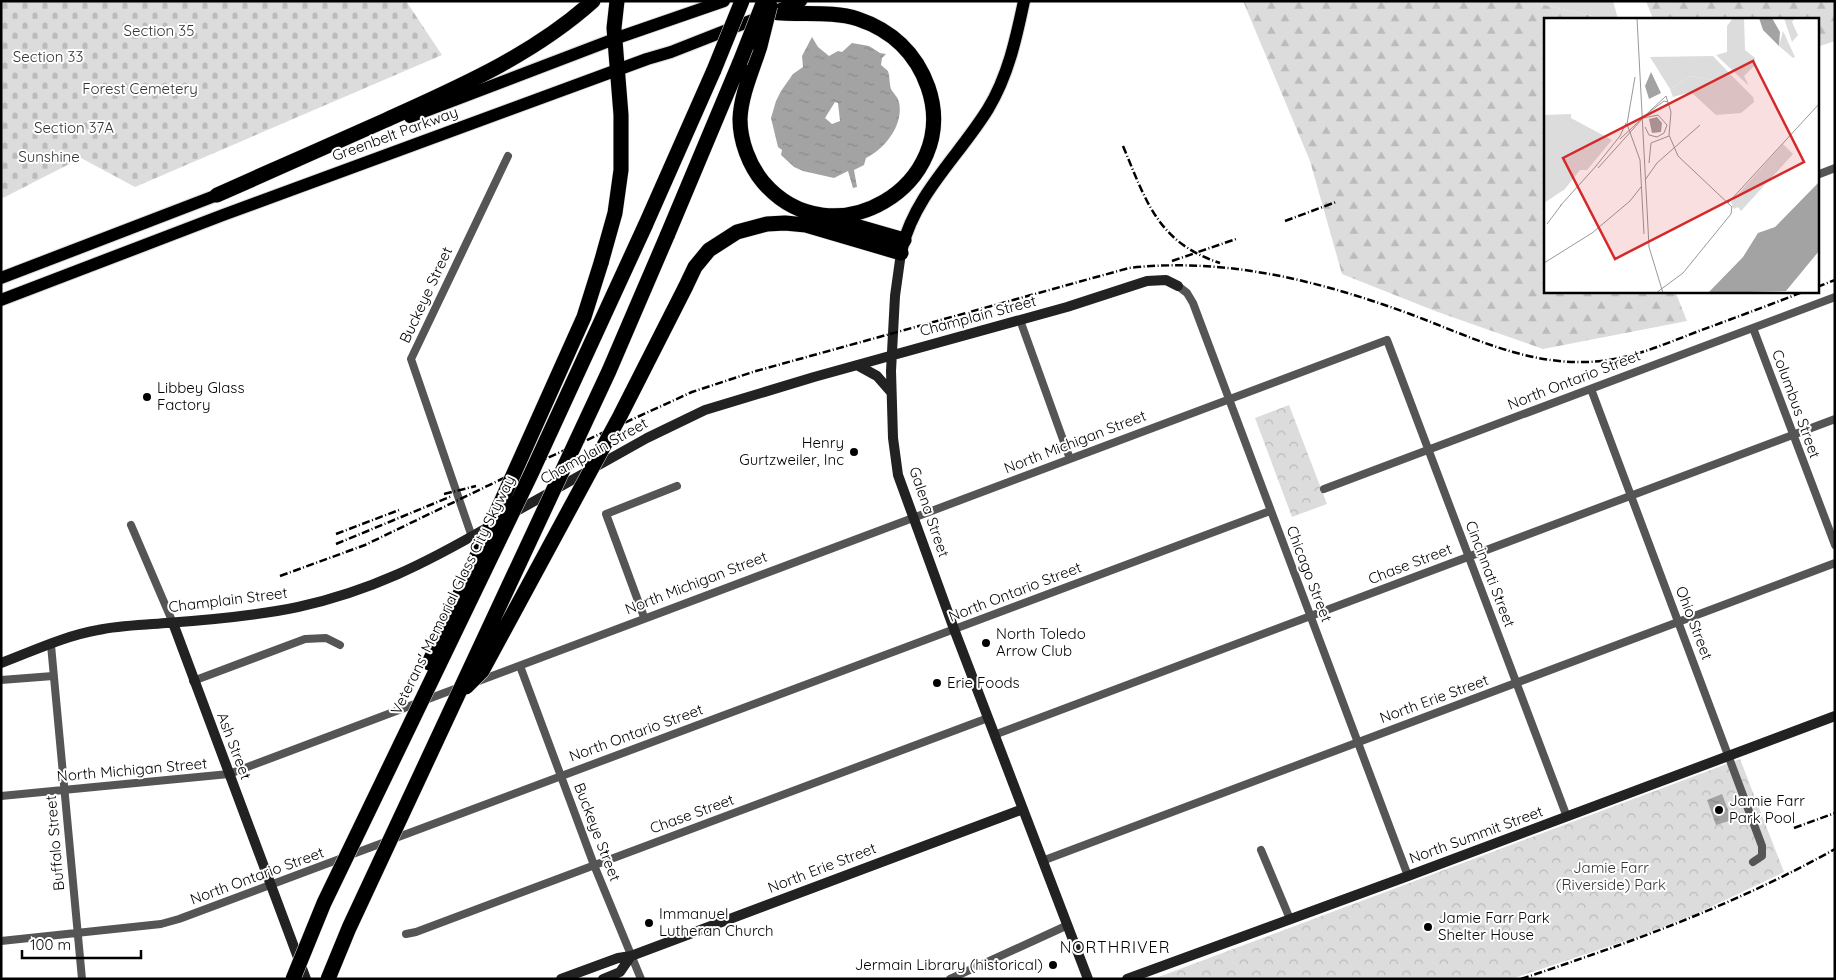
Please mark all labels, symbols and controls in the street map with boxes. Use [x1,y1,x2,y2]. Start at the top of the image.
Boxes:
inset map [1544,18,1818,292]
park label: Section 35 [124,21,194,40]
park label: Section 33 [13,47,83,66]
park label: Forest Cemetery [82,79,198,98]
street label: Greenbelt Parkway [329,102,460,165]
park label: Section 37A [34,118,114,137]
park label: Sunshine [18,147,80,166]
street label: Buckeye Street [395,244,456,346]
street label: Champlain Street [918,291,1038,340]
street label: North Ontario Street [1505,345,1643,414]
street label: Columbus Street [1768,347,1825,461]
place label: Libbey Glass Factory [157,378,244,414]
marker: Libbey Glass Factory [141,391,153,403]
street label: North Michigan Street [1001,406,1149,477]
street label: Champlain Street [537,413,651,488]
place label: Henry Gurtzweiler, Inc [739,433,844,469]
marker: Henry Gurtzweiler, Inc [848,446,860,458]
street label: Galena Street [905,464,954,560]
street label: Veterans' Memorial Glass City Skyway [386,472,519,718]
street label: Cincinnati Street [1461,518,1519,630]
street label: Chicago Street [1282,523,1337,625]
street label: Chase Street [1365,539,1454,588]
street label: North Michigan Street [622,547,770,618]
street label: North Ontario Street [946,557,1084,626]
street label: Champlain Street [167,583,288,616]
street label: Ohio Street [1672,583,1717,662]
place label: North Toledo Arrow Club [996,624,1086,660]
marker: North Toledo Arrow Club [980,637,992,649]
street label: North Erie Street [1377,670,1491,727]
place label: Erie Foods [947,673,1020,692]
marker: Erie Foods [931,677,943,689]
street label: North Ontario Street [566,700,705,766]
street label: Ash Street [213,710,256,782]
street label: North Michigan Street [56,753,208,786]
street label: Buckeye Street [570,780,625,884]
street label: Chase Street [647,790,736,838]
place label: Jamie Farr Park Pool [1729,791,1805,827]
street label: Buffalo Street [41,795,68,892]
street label: North Summit Street [1406,801,1545,868]
marker: Jamie Farr Park Pool [1713,804,1725,816]
street label: North Erie Street [765,838,879,897]
street label: North Ontario Street [187,843,326,909]
park label: Jamie Farr (Riverside) Park [1556,858,1666,894]
place label: Immanuel Lutheran Church [659,904,774,940]
place label: Jamie Farr Park Shelter House [1438,908,1550,944]
marker: Immanuel Lutheran Church [643,917,655,929]
marker: Jamie Farr Park Shelter House [1422,921,1434,933]
scale bar [22,928,141,960]
text: 100 m [30,935,71,954]
district label: NORTHRIVER [1060,937,1170,957]
place label: Jermain Library (historical) [855,955,1043,974]
marker: Jermain Library (historical) [1047,959,1059,971]

